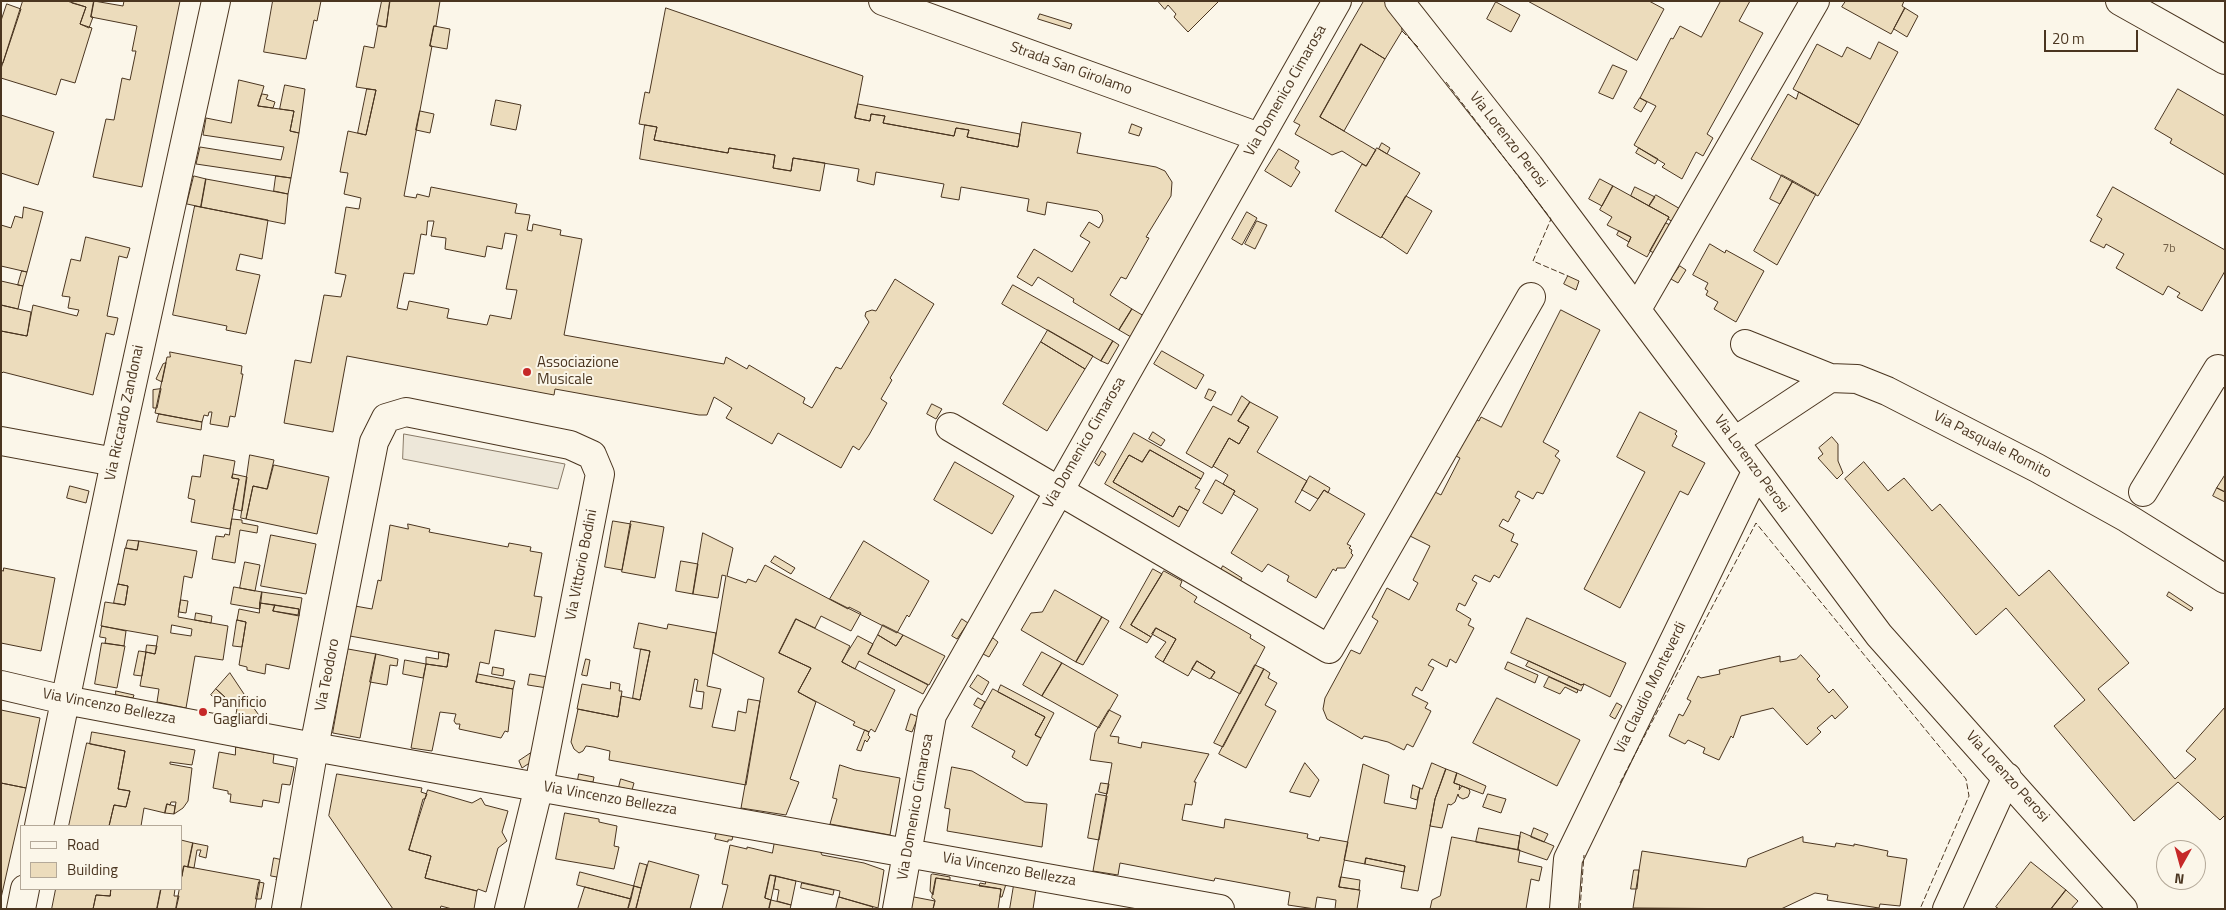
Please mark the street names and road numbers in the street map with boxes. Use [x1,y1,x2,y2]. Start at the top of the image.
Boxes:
street label: Via Domenico Cimarosa [1241,22,1331,160]
street label: Strada San Girolamo [1007,39,1135,99]
street label: Via Lorenzo Perosi [1465,89,1551,191]
street label: Via Riccardo Zandonai [102,343,148,483]
street label: Via Domenico Cimarosa [1040,374,1130,512]
street label: Via Pasquale Romito [1930,407,2054,483]
street label: Via Lorenzo Perosi [1710,412,1792,516]
street label: Via Vittorio Bodini [562,508,602,622]
street label: Via Claudio Monteverdi [1611,619,1691,757]
street label: Via Teodoro [312,637,344,713]
street label: Via Vincenzo Bellezza [41,685,177,729]
street label: Via Lorenzo Perosi [1961,728,2053,826]
street label: Via Domenico Cimarosa [894,732,938,882]
street label: Via Vincenzo Bellezza [542,778,678,820]
street label: Via Vincenzo Bellezza [941,849,1077,891]

